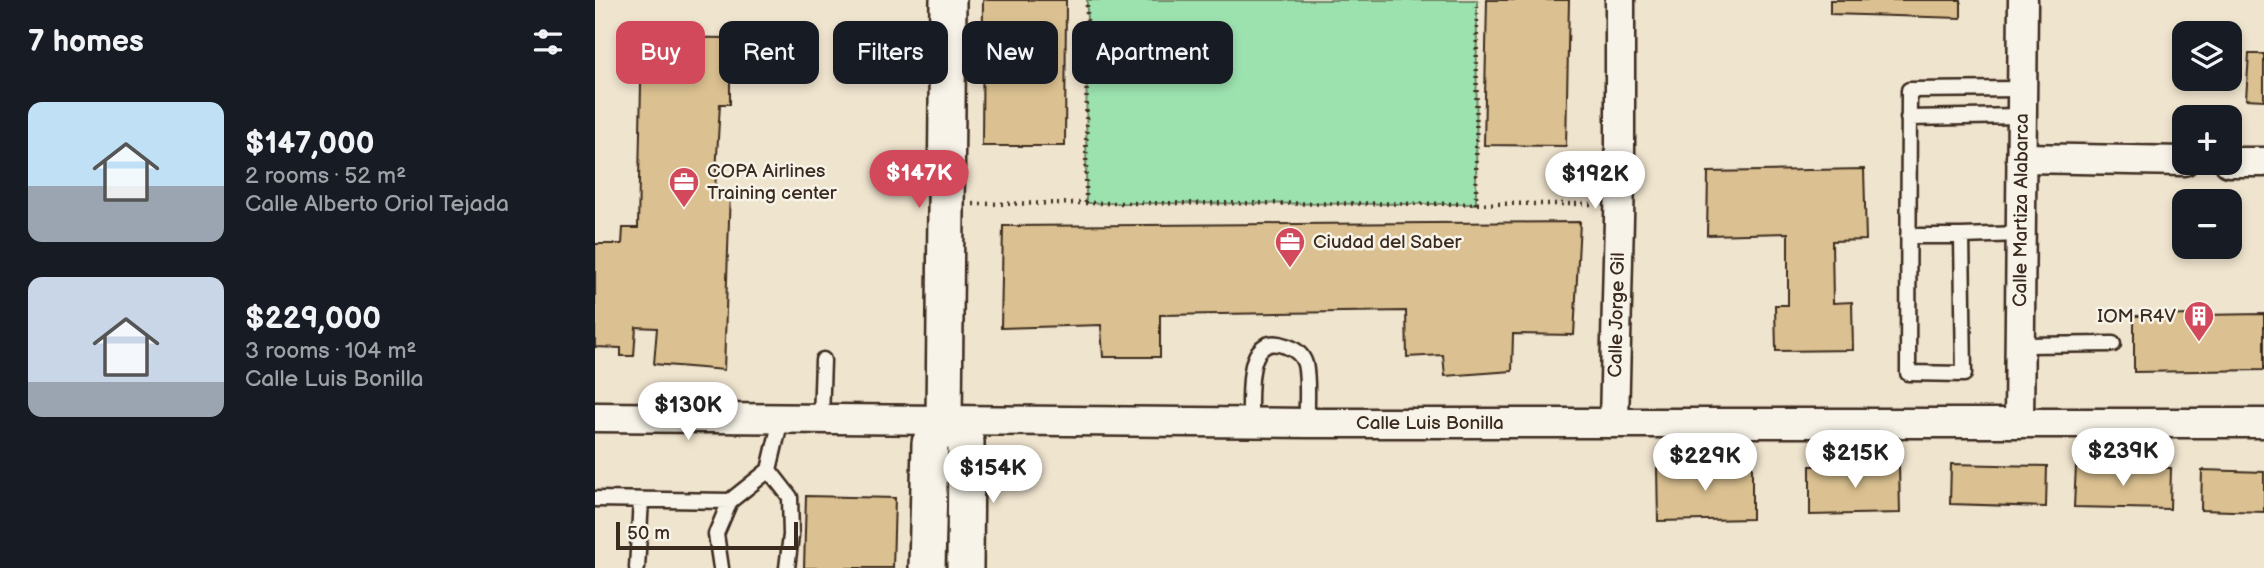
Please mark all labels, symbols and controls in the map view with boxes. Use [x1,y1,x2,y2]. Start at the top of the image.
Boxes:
chip: Buy [616,21,705,84]
chip: Rent [719,21,819,84]
chip: Filters [833,21,948,84]
chip: New [962,21,1058,84]
chip: Apartment [1072,21,1233,84]
map controls [2172,21,2242,259]
button: layers [2172,21,2242,91]
icon: filters [529,23,567,61]
text: 7 homes [28,24,144,60]
button: + [2172,105,2242,175]
street label: Calle Martiza Alabarca [2009,113,2033,307]
text: $147,000 [245,126,374,162]
icon: home [84,130,168,214]
pin: $147K [870,150,968,210]
pin: $192K [1546,152,1644,211]
text: $147K [886,159,952,187]
place label: COPA Airlines Training center [707,160,838,205]
text: $192K [1561,160,1629,188]
text: 2 rooms · 52 m² [245,162,406,190]
office icon: COPA Airlines Training center [667,165,701,209]
button: − [2172,189,2242,259]
text: Calle Alberto Oriol Tejada [245,190,509,218]
office icon: Ciudad del Saber [1273,225,1307,269]
place label: Ciudad del Saber [1313,231,1463,254]
street label: Calle Jorge Gil [1604,252,1630,378]
building icon: IOM R4V [2182,299,2216,343]
text: $229,000 [245,301,381,337]
icon: home [84,305,168,389]
place label: IOM R4V [2097,305,2176,328]
text: 3 rooms · 104 m² [245,337,416,365]
text: Calle Luis Bonilla [245,365,424,393]
pin: $130K [639,382,737,442]
text: $130K [654,391,722,419]
street label: Calle Luis Bonilla [1356,412,1504,435]
pin: $239K [2074,428,2172,488]
pin: $215K [1806,430,1904,490]
pin: $229K [1656,434,1754,493]
text: $239K [2088,437,2158,465]
text: $215K [1821,439,1889,467]
text: $229K [1669,442,1741,470]
pin: $154K [944,446,1042,505]
text: $154K [959,454,1027,482]
scale bar [616,519,798,551]
text: 50 m [627,522,670,545]

